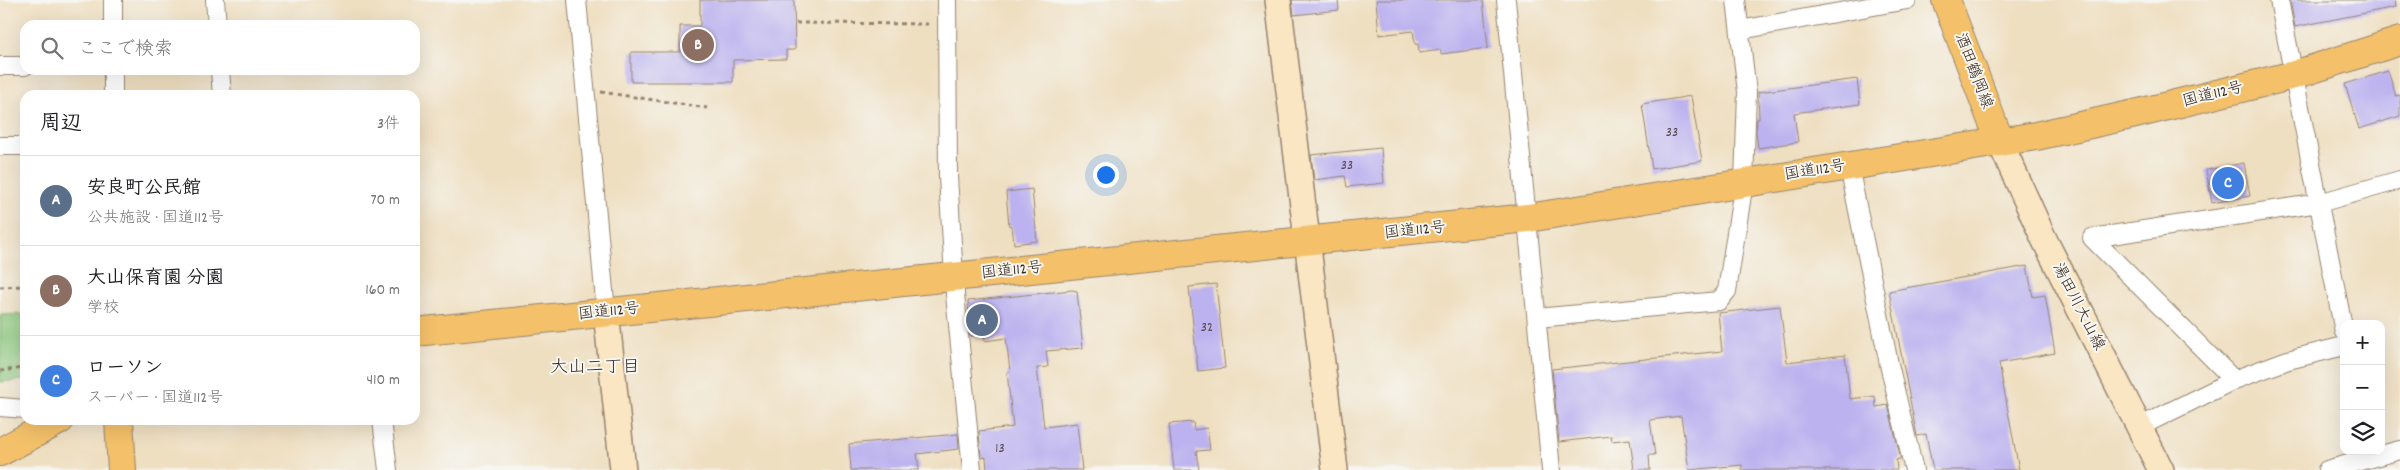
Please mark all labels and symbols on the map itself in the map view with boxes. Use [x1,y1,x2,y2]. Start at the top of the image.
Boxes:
pin: B [682,26,714,64]
street label: 酒田鶴岡線 [1948,30,1998,112]
street label: 国道112号 [2180,76,2246,114]
house number: 33 [1666,123,1678,143]
street label: 国道112号 [1783,155,1847,187]
house number: 33 [1341,156,1353,176]
your location [1093,162,1119,188]
pin: C [2212,164,2244,202]
street label: 国道112号 [1383,216,1447,246]
street label: 国道112号 [980,256,1044,286]
street label: 湯田川大山線 [2046,259,2110,355]
street label: 国道112号 [577,297,641,327]
pin: A [966,301,998,339]
house number: 32 [1201,318,1213,338]
district label: 大山二丁目 [550,356,640,381]
house number: 13 [995,439,1005,459]

